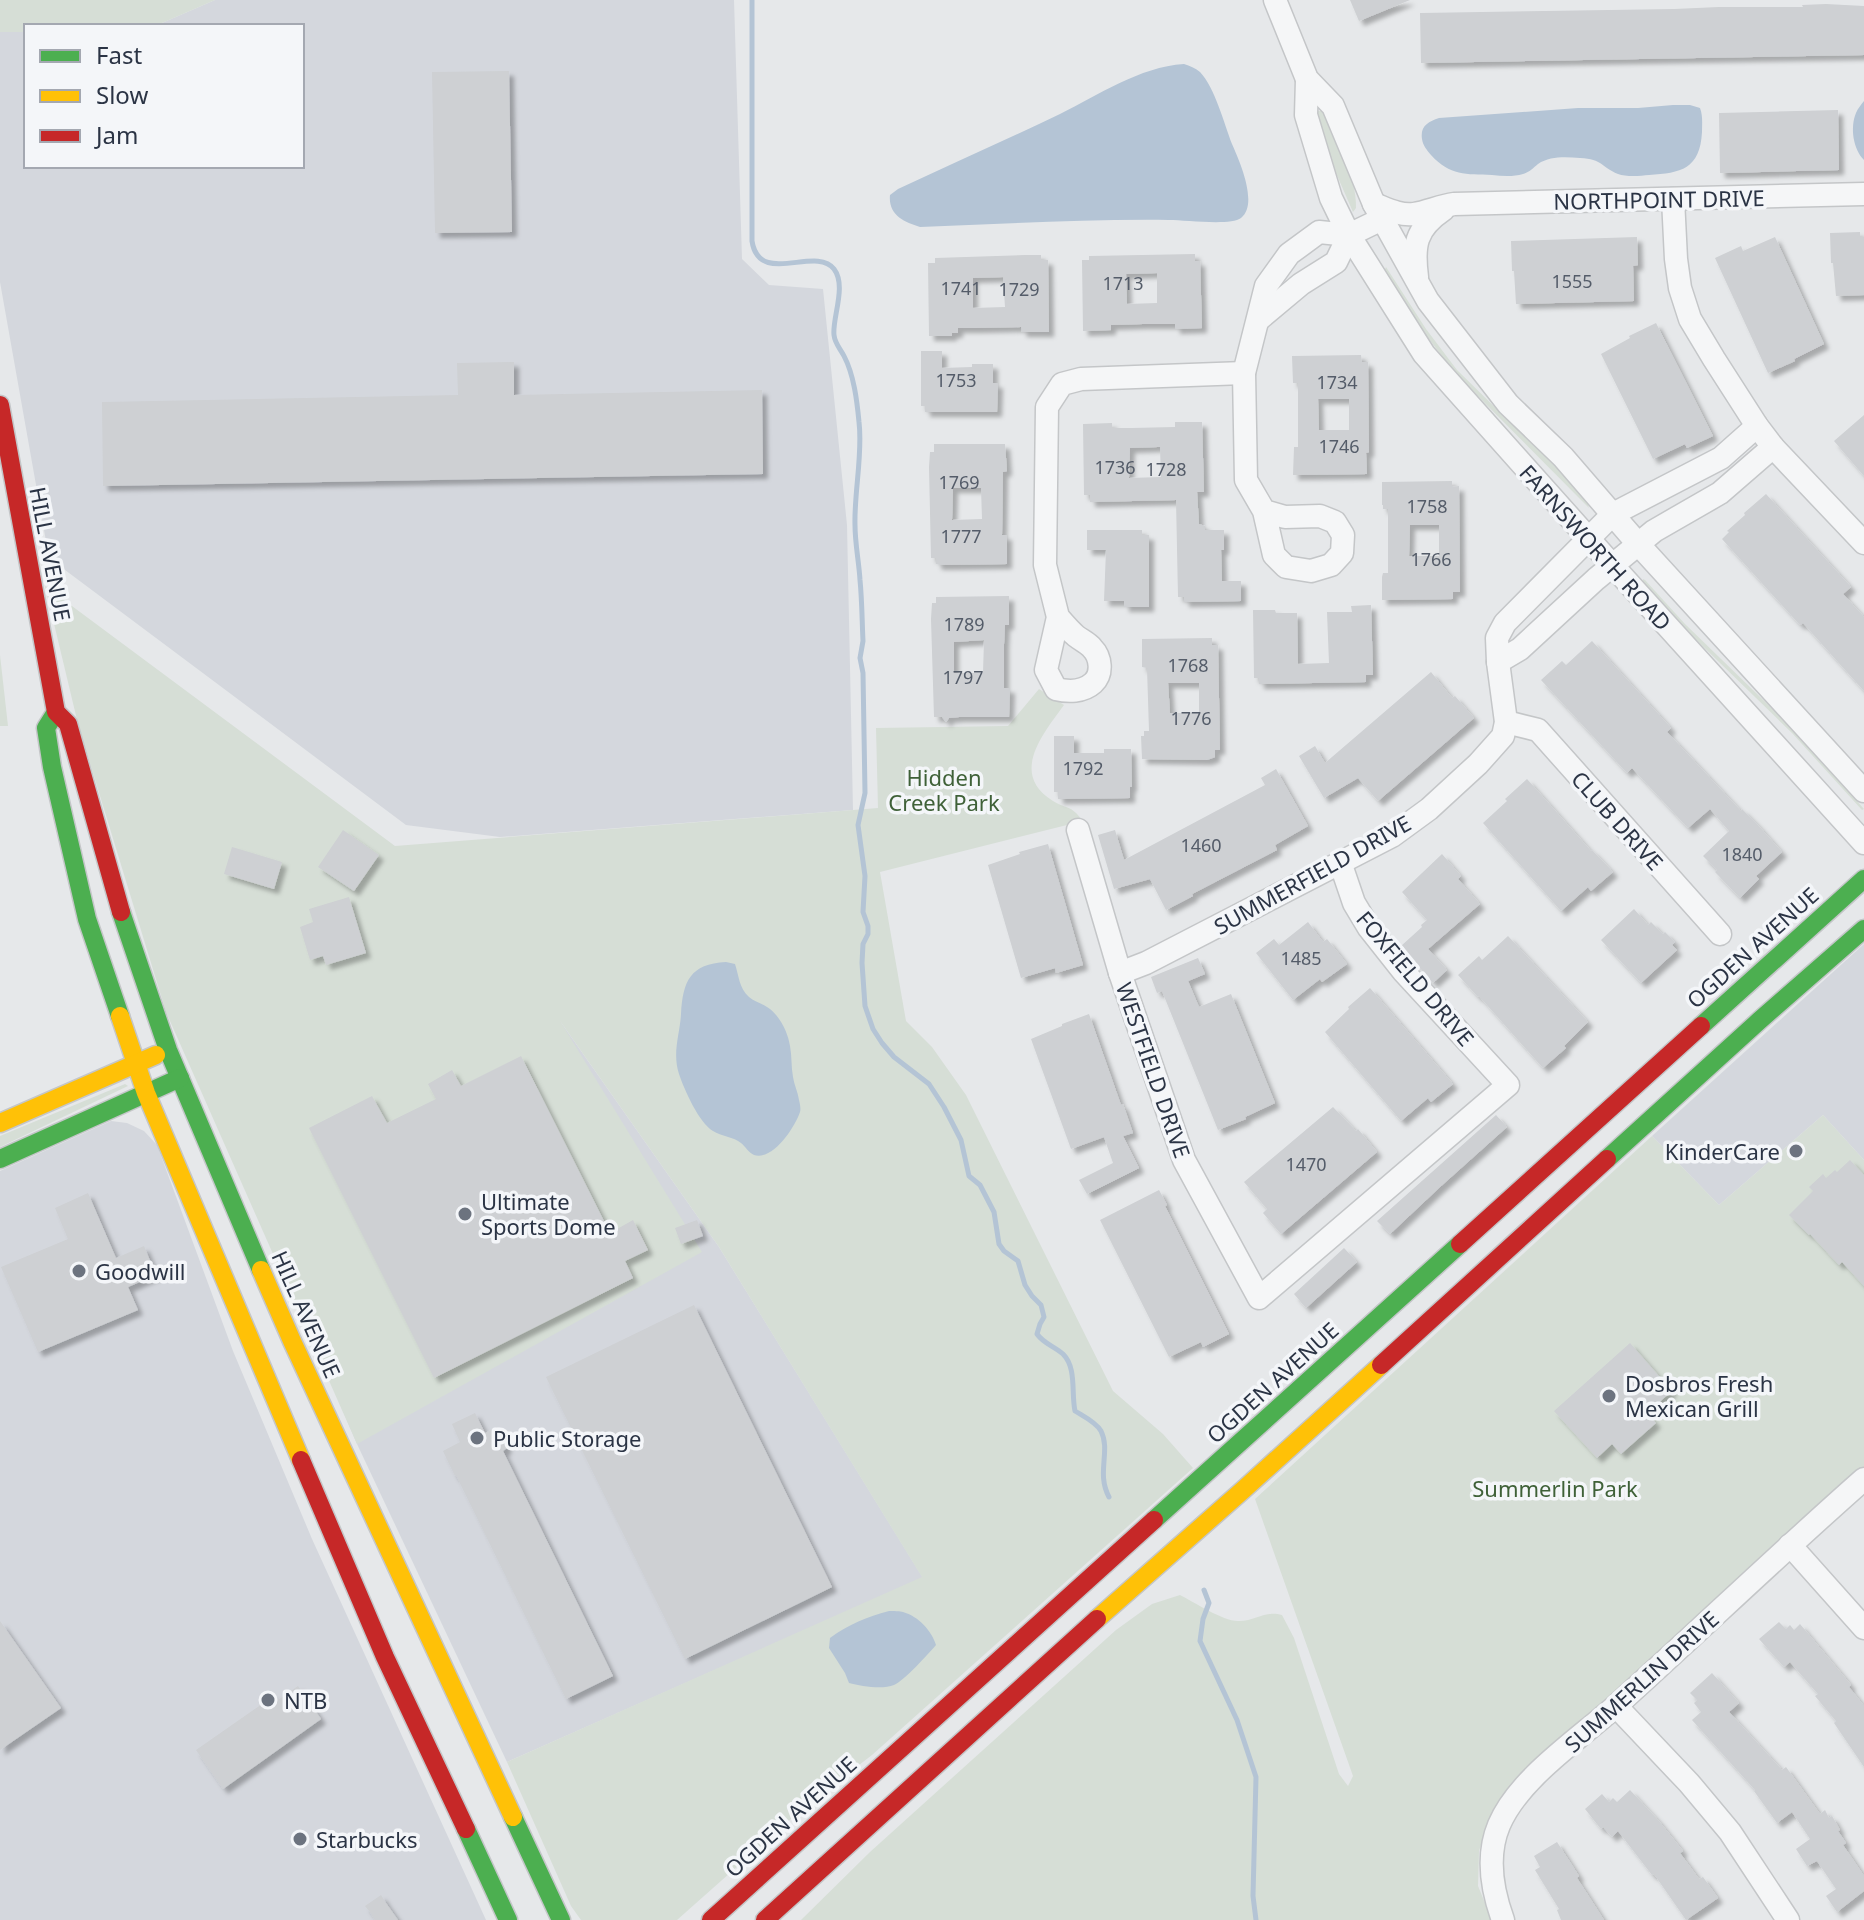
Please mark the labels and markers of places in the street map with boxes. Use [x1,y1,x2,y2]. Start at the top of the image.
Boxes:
place label: KinderCare [1665,1136,1780,1166]
marker: KinderCare [1787,1142,1805,1160]
place label: Ultimate Sports Dome [481,1186,616,1241]
marker: Ultimate Sports Dome [456,1205,474,1223]
place label: Goodwill [95,1256,186,1286]
marker: Goodwill [70,1262,88,1280]
place label: Dosbros Fresh Mexican Grill [1625,1368,1773,1423]
marker: Dosbros Fresh Mexican Grill [1600,1387,1618,1405]
place label: Public Storage [493,1423,641,1453]
marker: Public Storage [468,1429,486,1447]
place label: NTB [284,1685,327,1715]
marker: NTB [259,1691,277,1709]
place label: Starbucks [316,1824,417,1854]
marker: Starbucks [291,1830,309,1848]

